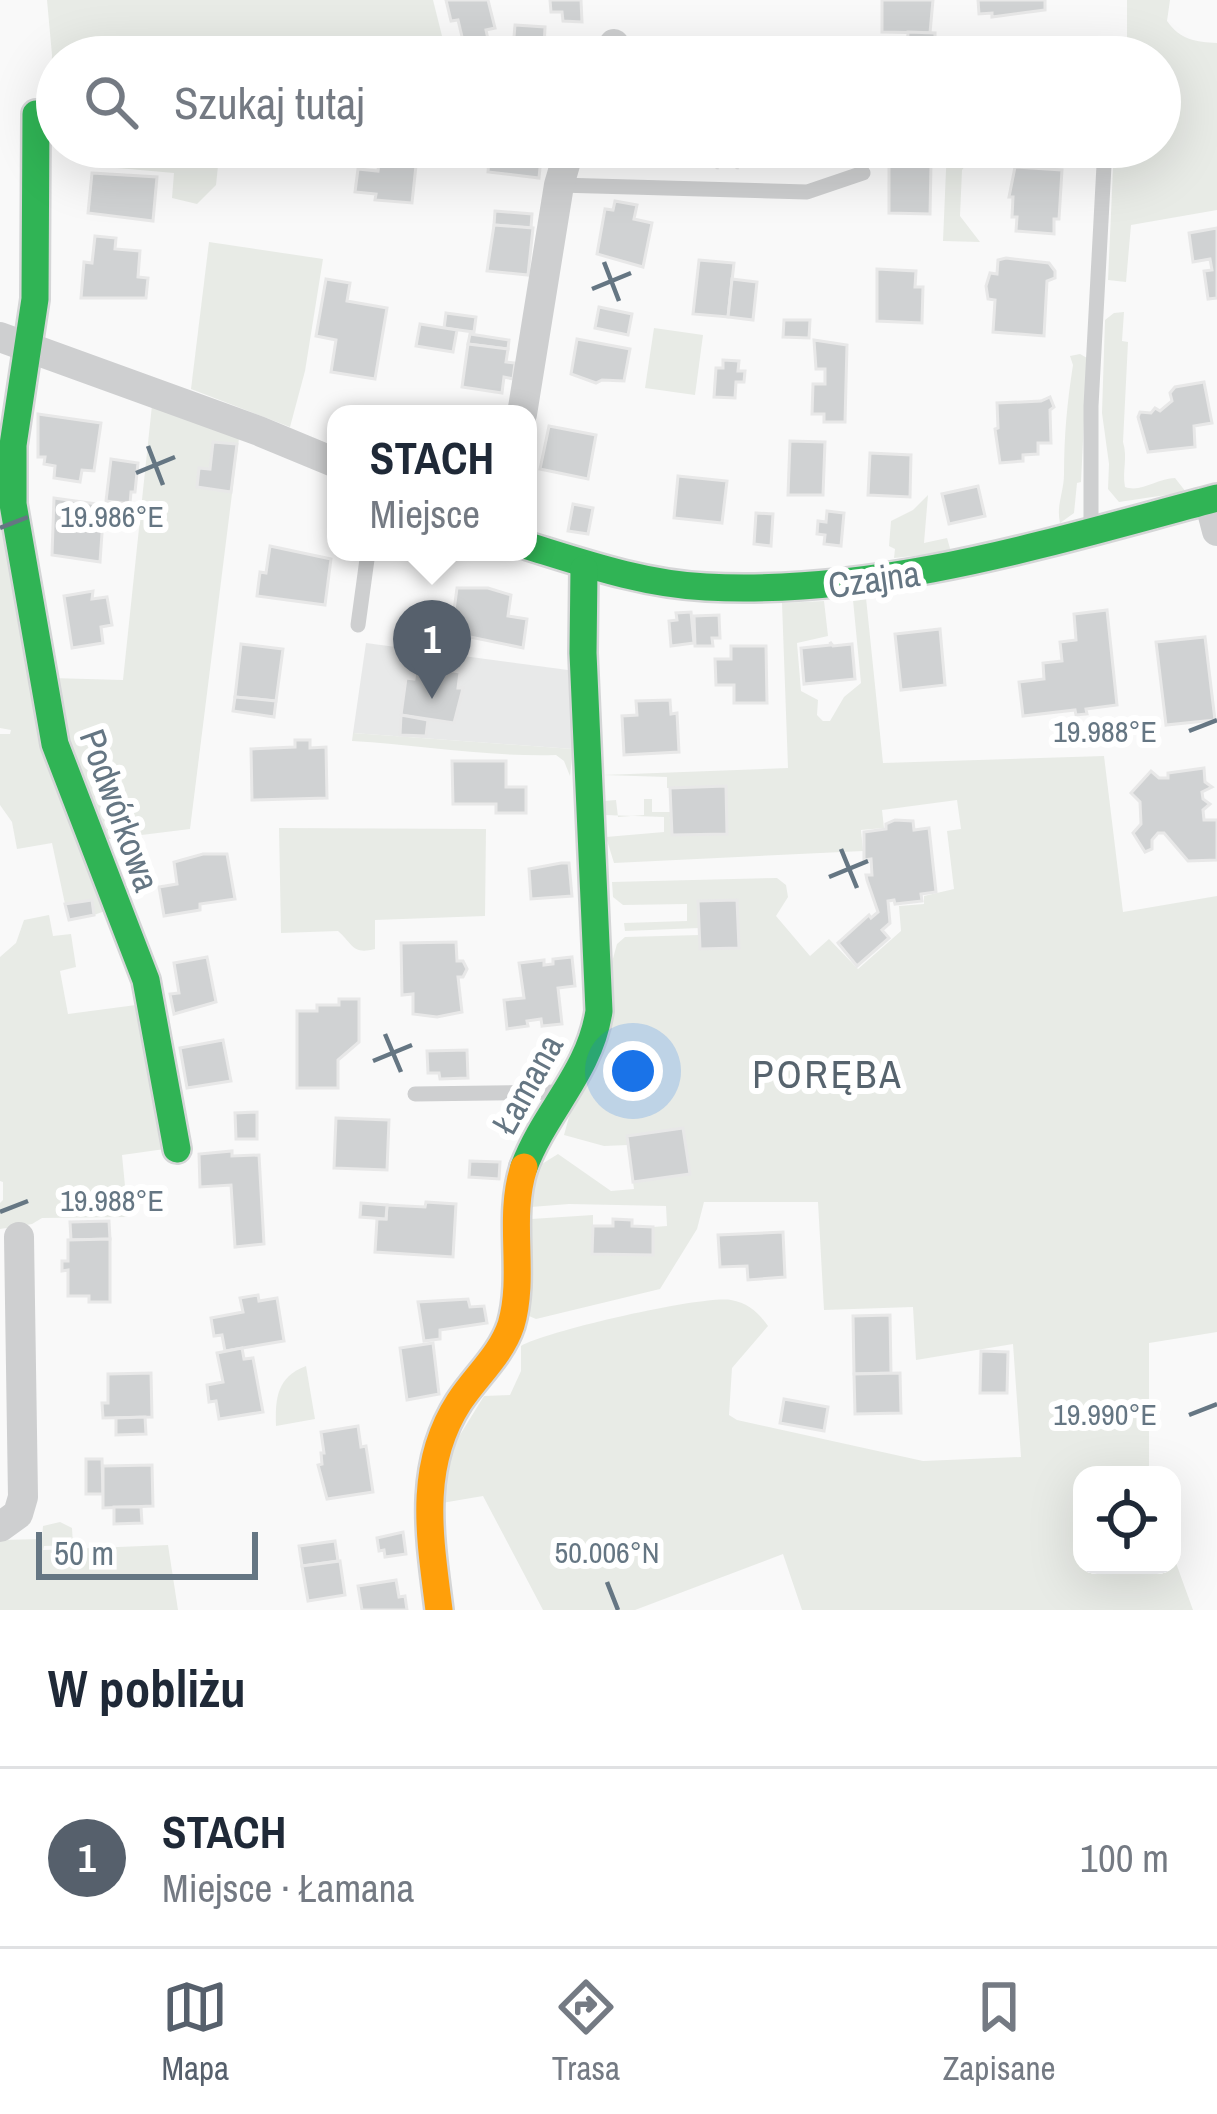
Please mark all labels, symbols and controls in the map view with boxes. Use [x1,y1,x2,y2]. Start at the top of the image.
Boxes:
search box [36,36,1181,168]
icon: search [78,69,144,135]
text: Szukaj tutaj [174,72,365,133]
popup [327,405,537,561]
text: STACH [370,427,494,488]
text: Miejsce [370,488,480,540]
text: 19.986°E [60,496,164,536]
street label: Czajna [825,549,923,609]
pin: 1 [393,600,471,699]
text: 19.988°E [1053,711,1157,751]
street label: Podwórkowa [69,722,171,898]
street label: Łamana [480,1026,574,1142]
your location [603,1041,663,1101]
district label: PORĘBA [752,1048,904,1100]
text: 19.988°E [60,1180,164,1220]
text: 19.990°E [1053,1394,1157,1434]
map controls [1073,1466,1181,1574]
button: locate [1073,1466,1181,1574]
scale bar [36,1526,258,1579]
text: 50 m [54,1531,114,1575]
text: 50.006°N [555,1532,660,1572]
text: W pobliżu [48,1654,245,1723]
text: STACH [162,1801,286,1862]
text: 1 [78,1832,96,1884]
text: 100 m [1080,1832,1169,1884]
text: Miejsce · Łamana [162,1862,414,1914]
tab: Mapa [161,1974,229,2090]
tab: Trasa [552,1974,620,2090]
tab: Zapisane [943,1974,1056,2090]

